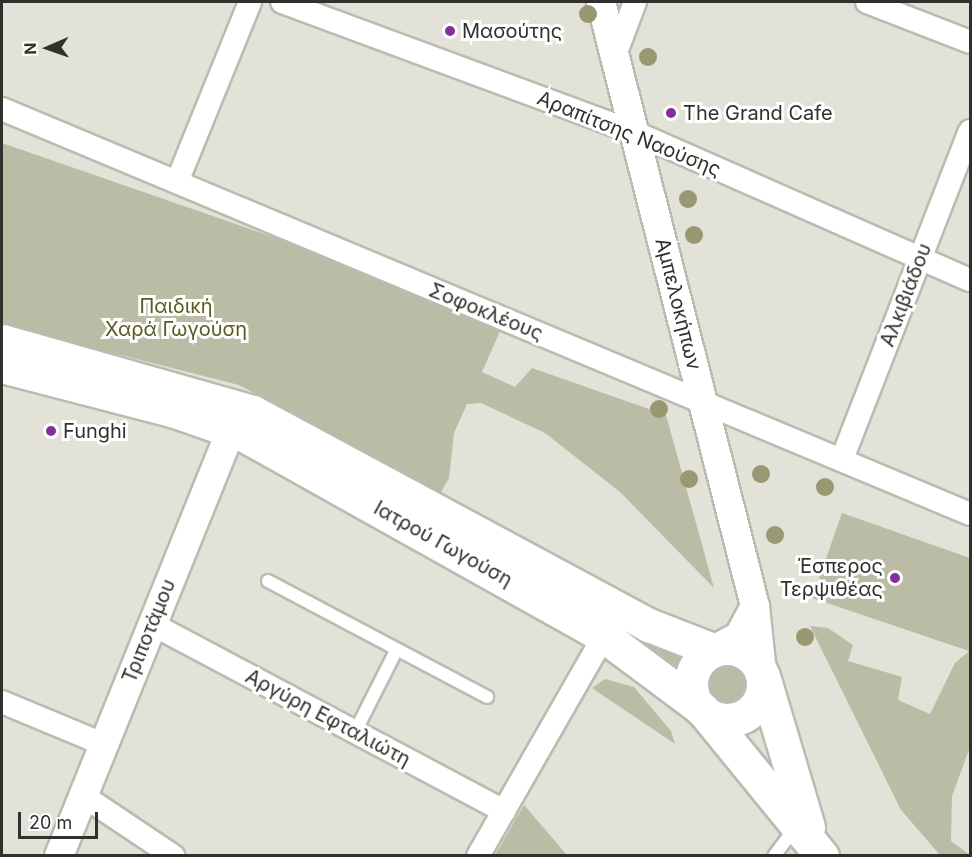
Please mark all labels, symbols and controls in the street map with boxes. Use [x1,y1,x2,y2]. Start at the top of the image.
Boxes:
north arrow [18,18,78,78]
place label: Μασούτης [462,19,562,43]
marker: Μασούτης [443,24,457,38]
text: N [20,42,40,55]
street label: Αραπίτσης Ναούσης [534,86,724,182]
place label: The Grand Cafe [683,101,833,125]
marker: The Grand Cafe [664,106,678,120]
street label: Αμπελοκήπων [650,235,706,373]
street label: Αλκιβιάδου [875,240,937,350]
street label: Σοφοκλέους [426,278,546,346]
park label: Παιδική Χαρά Γωγούση [105,295,247,342]
place label: Funghi [63,419,127,443]
marker: Funghi [44,424,58,438]
street label: Ιατρού Γωγούση [370,496,516,592]
place label: Έσπερος Τερψιθέας [780,554,883,601]
marker: Έσπερος Τερψιθέας [888,571,902,585]
street label: Τριποτάμου [117,576,181,686]
street label: Αργύρη Εφταλιώτη [241,664,415,772]
scale bar [21,800,100,838]
text: 20 m [29,812,72,833]

